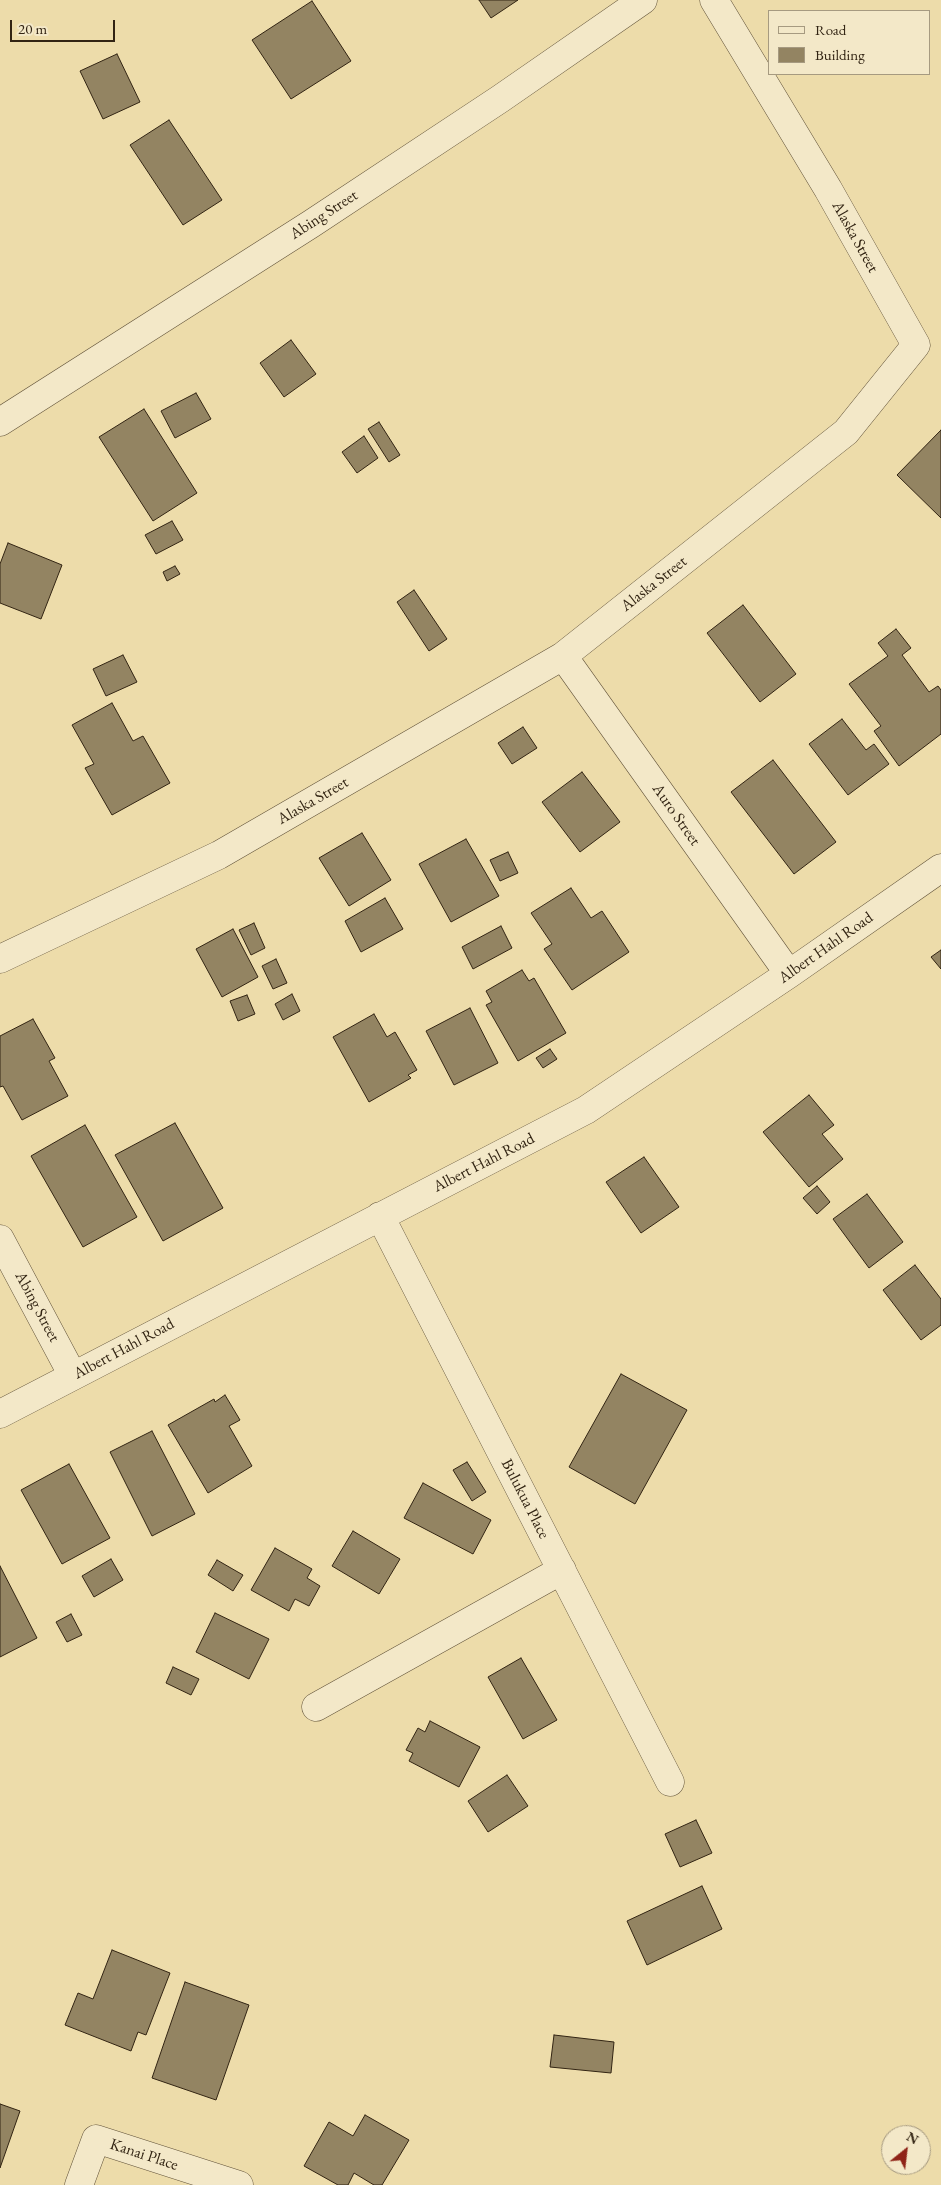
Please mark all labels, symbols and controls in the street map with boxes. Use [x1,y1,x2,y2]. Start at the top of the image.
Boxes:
scale bar [12,10,118,42]
legend [768,10,931,75]
text: 20 m [18,19,47,38]
text: Road [815,20,846,39]
text: Building [815,45,865,64]
street label: Abing Street [286,186,362,244]
street label: Alaska Street [828,198,882,276]
street label: Alaska Street [617,552,691,616]
street label: Alaska Street [274,773,352,829]
street label: Auro Street [648,780,704,850]
street label: Albert Hahl Road [775,908,877,988]
street label: Albert Hahl Road [430,1129,538,1197]
street label: Abing Street [10,1269,64,1345]
street label: Albert Hahl Road [70,1314,178,1384]
street label: Bulukua Place [497,1456,553,1542]
north arrow [881,2125,931,2175]
text: N [903,2127,922,2148]
street label: Kanai Place [107,2135,181,2175]

